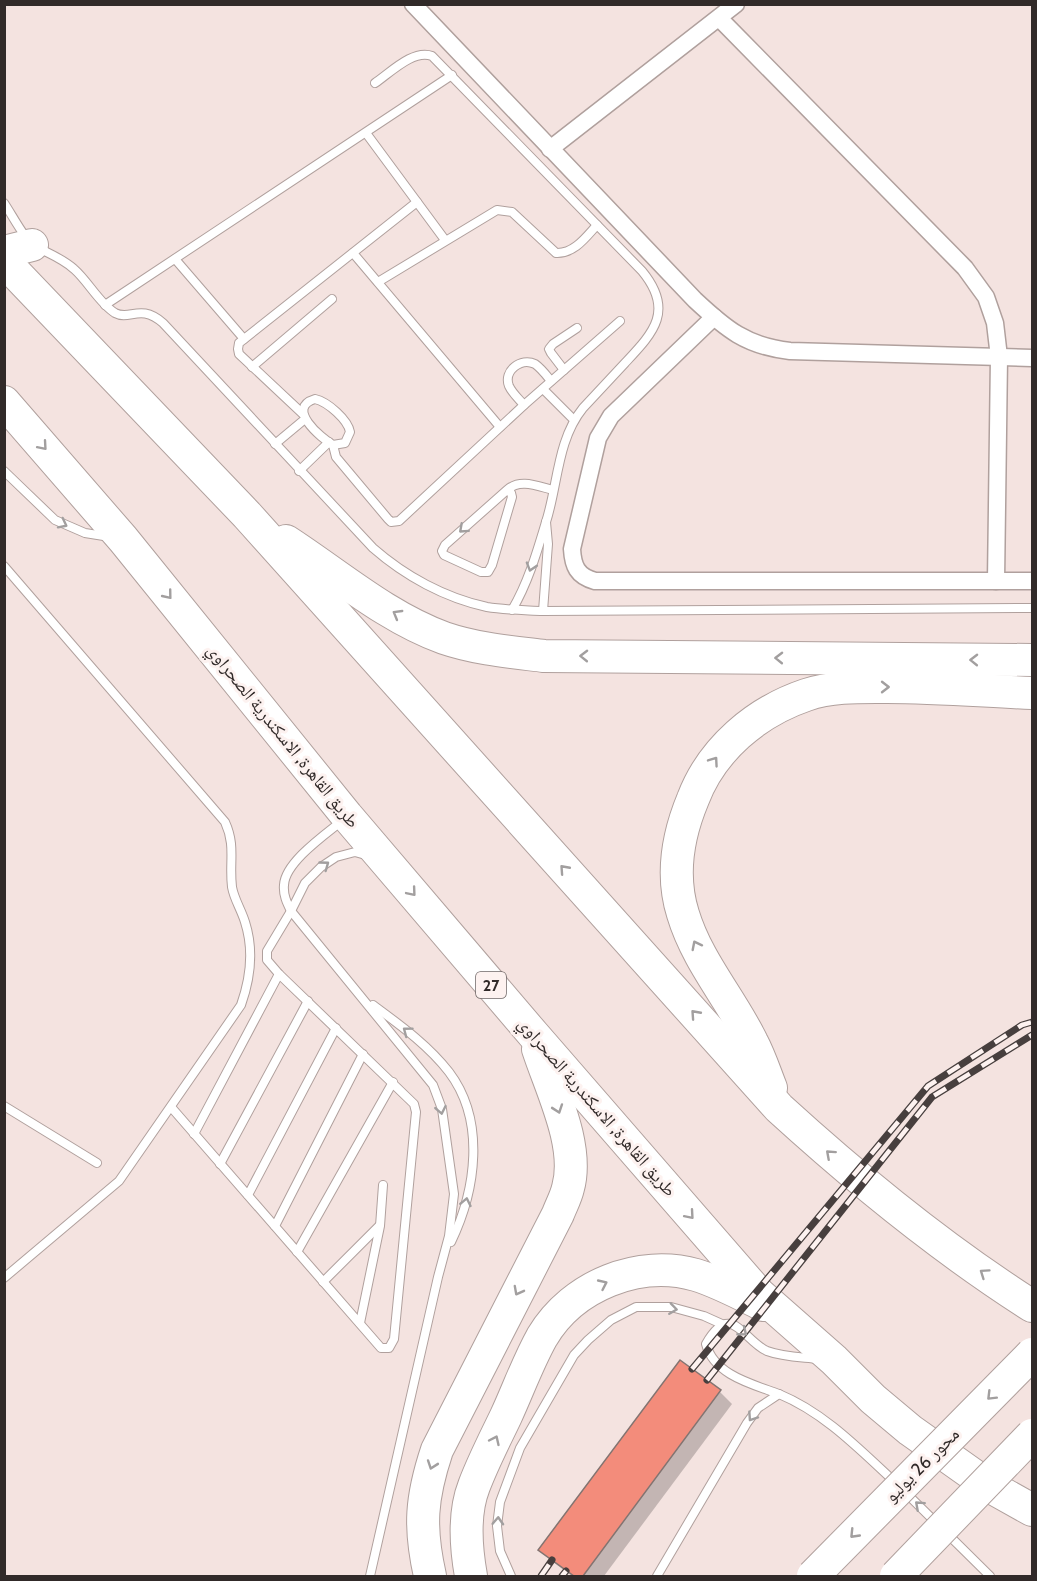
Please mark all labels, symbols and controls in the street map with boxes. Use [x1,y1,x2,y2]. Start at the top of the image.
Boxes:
one-way arrow [36,439,47,450]
one-way arrow [57,517,67,528]
one-way arrow [459,522,470,533]
one-way arrow [526,561,538,572]
one-way arrow [161,588,172,599]
one-way arrow [393,610,403,621]
street label: طريق القاهرة, الاسكندرية الصحراوي [199,640,364,835]
one-way arrow [580,650,589,662]
one-way arrow [775,652,784,664]
one-way arrow [970,654,979,666]
one-way arrow [881,681,890,693]
one-way arrow [707,757,718,768]
one-way arrow [318,862,329,873]
one-way arrow [560,865,571,875]
one-way arrow [405,885,416,896]
one-way arrow [691,940,703,951]
road number: 27 [476,972,506,998]
one-way arrow [691,1010,702,1021]
street label: طريق القاهرة, الاسكندرية الصحراوي [510,1013,681,1203]
one-way arrow [403,1027,414,1038]
one-way arrow [551,1103,564,1114]
one-way arrow [434,1105,447,1115]
one-way arrow [826,1150,836,1161]
one-way arrow [458,1197,471,1207]
one-way arrow [683,1208,694,1218]
one-way arrow [979,1269,990,1280]
one-way arrow [596,1279,607,1291]
one-way arrow [514,1285,525,1295]
one-way arrow [668,1302,678,1314]
one-way arrow [736,1325,747,1336]
one-way arrow [987,1389,998,1399]
one-way arrow [747,1411,759,1421]
street label: محور 26 يوليو [880,1423,964,1507]
one-way arrow [488,1435,500,1446]
one-way arrow [426,1459,439,1470]
one-way arrow [916,1501,927,1512]
one-way arrow [492,1516,505,1525]
one-way arrow [850,1527,861,1538]

